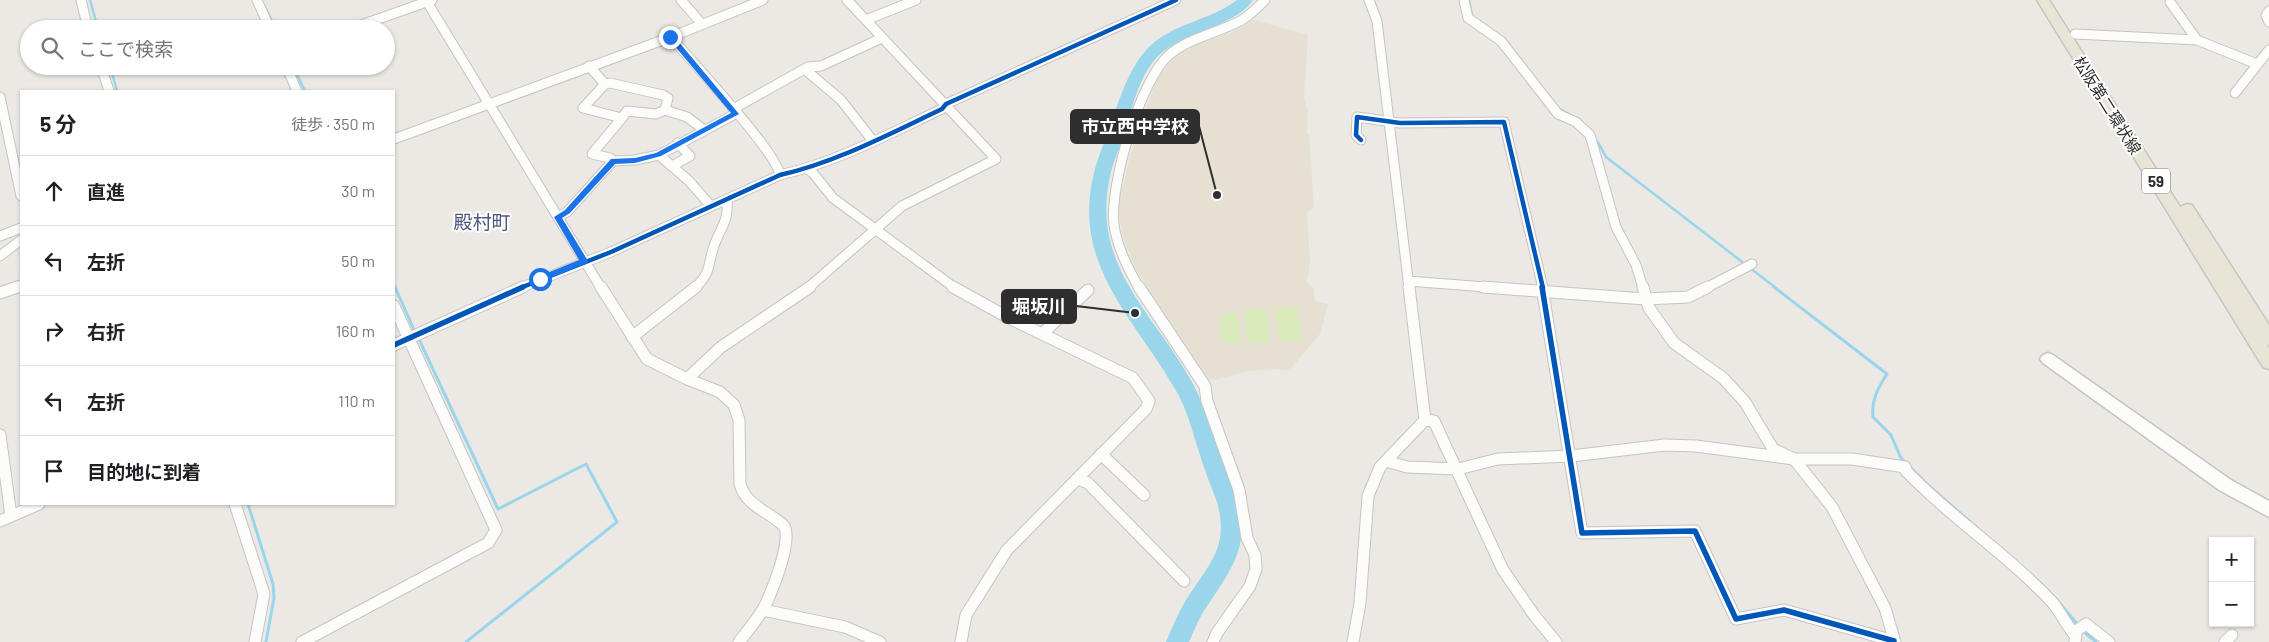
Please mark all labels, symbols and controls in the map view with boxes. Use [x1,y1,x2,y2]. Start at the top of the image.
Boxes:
search box [20,20,395,75]
route end [659,26,682,49]
icon: search [38,34,66,62]
text: ここで検索 [78,37,173,60]
street label: 松阪第二環状線 [2070,52,2146,158]
callout: 市立西中学校 [1071,110,1199,143]
text: 5 分 [40,111,77,136]
text: 徒歩 · 350 m [291,114,375,133]
text: 市立西中学校 [1081,115,1189,137]
road number: 59 [2142,168,2170,194]
icon: ahead [40,177,68,205]
text: 直進 [87,180,125,203]
text: 30 m [341,181,375,200]
district label: 殿村町 [453,210,511,233]
icon: left [40,247,68,275]
text: 左折 [87,250,125,273]
text: 50 m [341,251,375,270]
route start [529,268,552,291]
callout: 堀坂川 [1002,290,1076,323]
text: 堀坂川 [1012,295,1066,317]
icon: right [40,317,68,345]
text: 右折 [87,320,125,343]
text: 160 m [336,321,375,340]
icon: left [40,387,68,415]
text: 左折 [87,390,125,413]
text: 110 m [338,391,375,410]
icon: arrive [40,457,68,485]
text: 目的地に到着 [87,460,201,483]
map controls [2209,537,2254,627]
button: + [2209,537,2254,582]
button: − [2209,582,2254,627]

